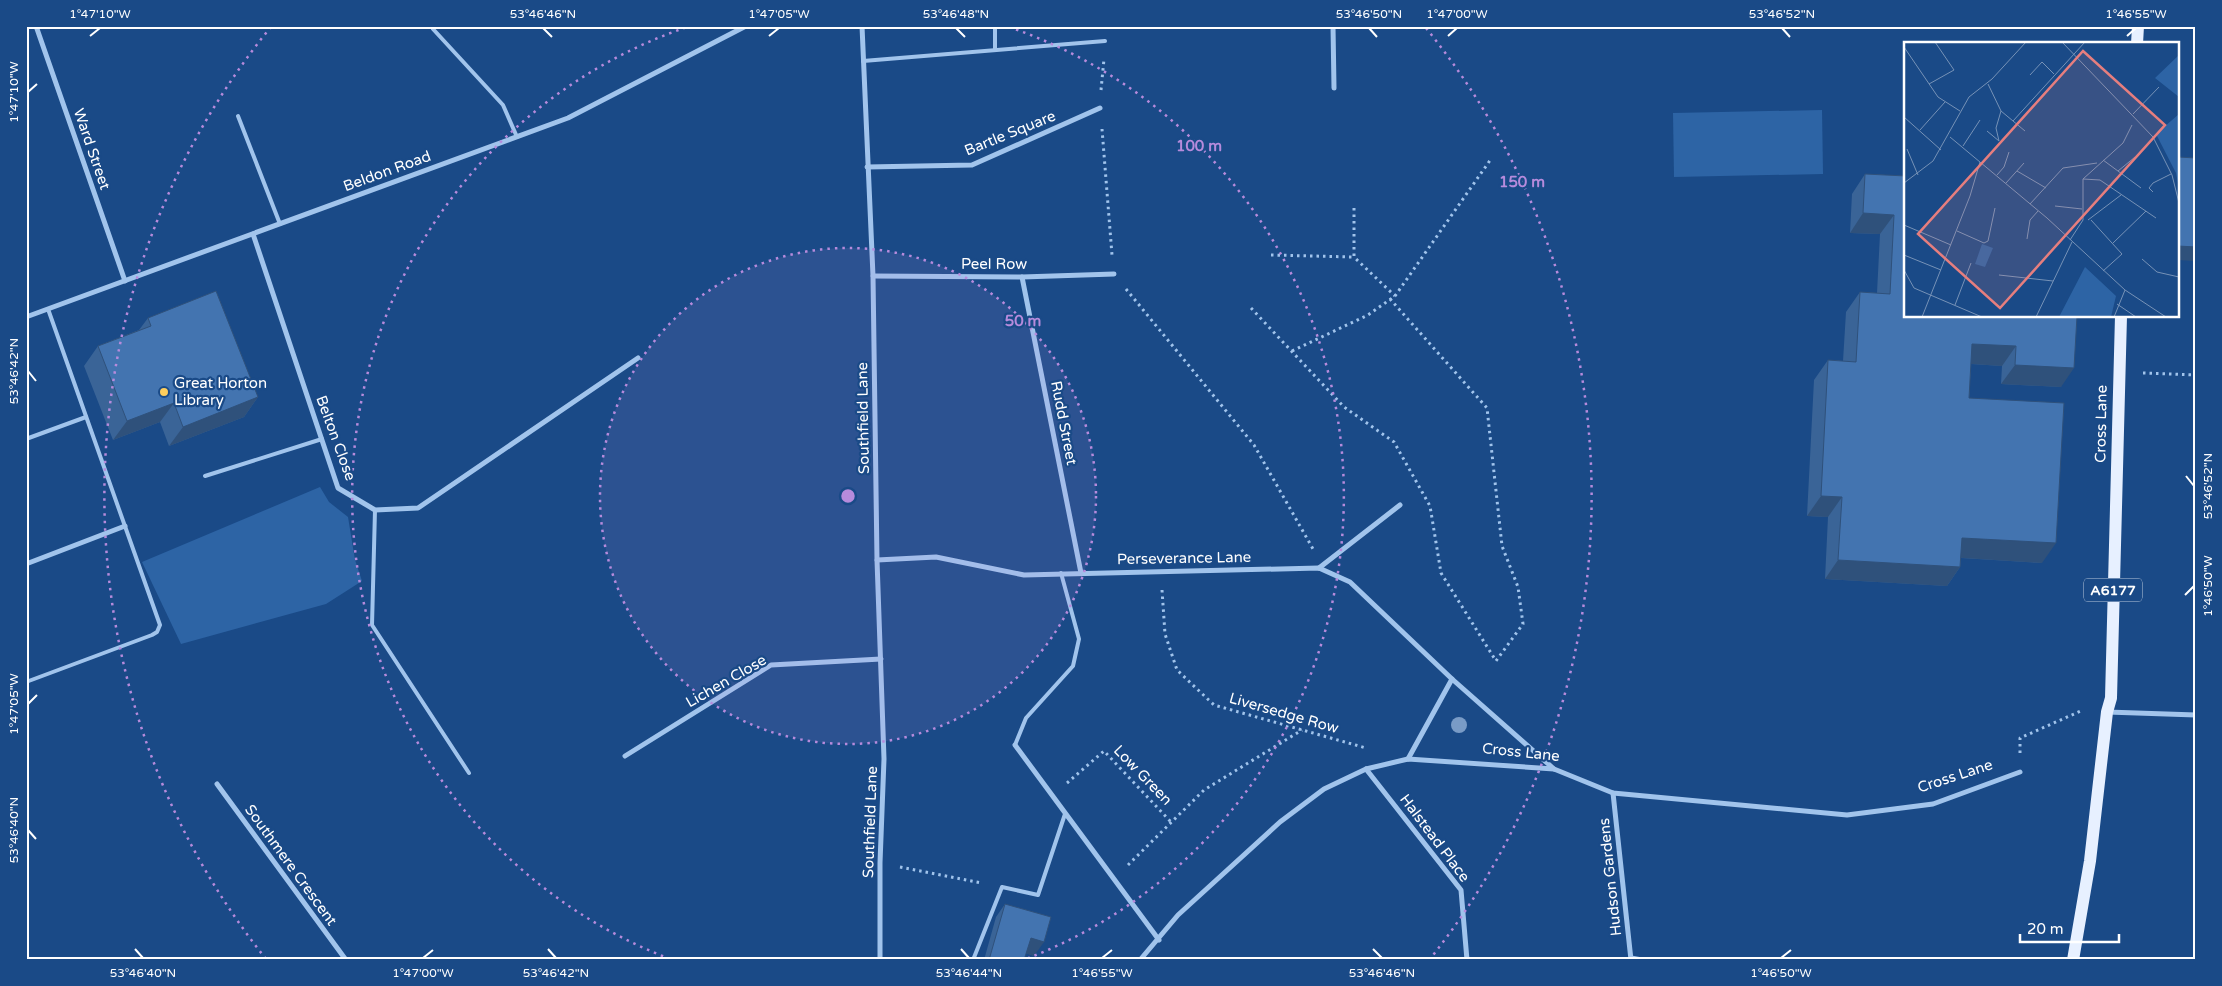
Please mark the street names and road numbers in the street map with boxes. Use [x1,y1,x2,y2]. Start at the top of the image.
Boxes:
street label: Ward Street [70,106,114,192]
street label: Bartle Square [962,107,1058,159]
street label: Beldon Road [341,147,433,195]
street label: Peel Row [961,255,1027,273]
street label: Southfield Lane [853,362,873,474]
street label: Rudd Street [1047,379,1081,467]
street label: Cross Lane [2091,385,2111,463]
street label: Belton Close [312,393,360,483]
street label: Perseverance Lane [1117,548,1251,568]
road number: A6177 [2084,578,2142,602]
street label: Lichen Close [683,651,769,711]
street label: Liversedge Row [1227,689,1341,737]
street label: Cross Lane [1481,739,1561,765]
street label: Low Green [1110,741,1176,809]
street label: Cross Lane [1915,755,1995,797]
street label: Southfield Lane [859,766,881,878]
street label: Halstead Place [1396,791,1474,885]
street label: Southmere Crescent [241,801,341,929]
street label: Hudson Gardens [1595,817,1625,937]

